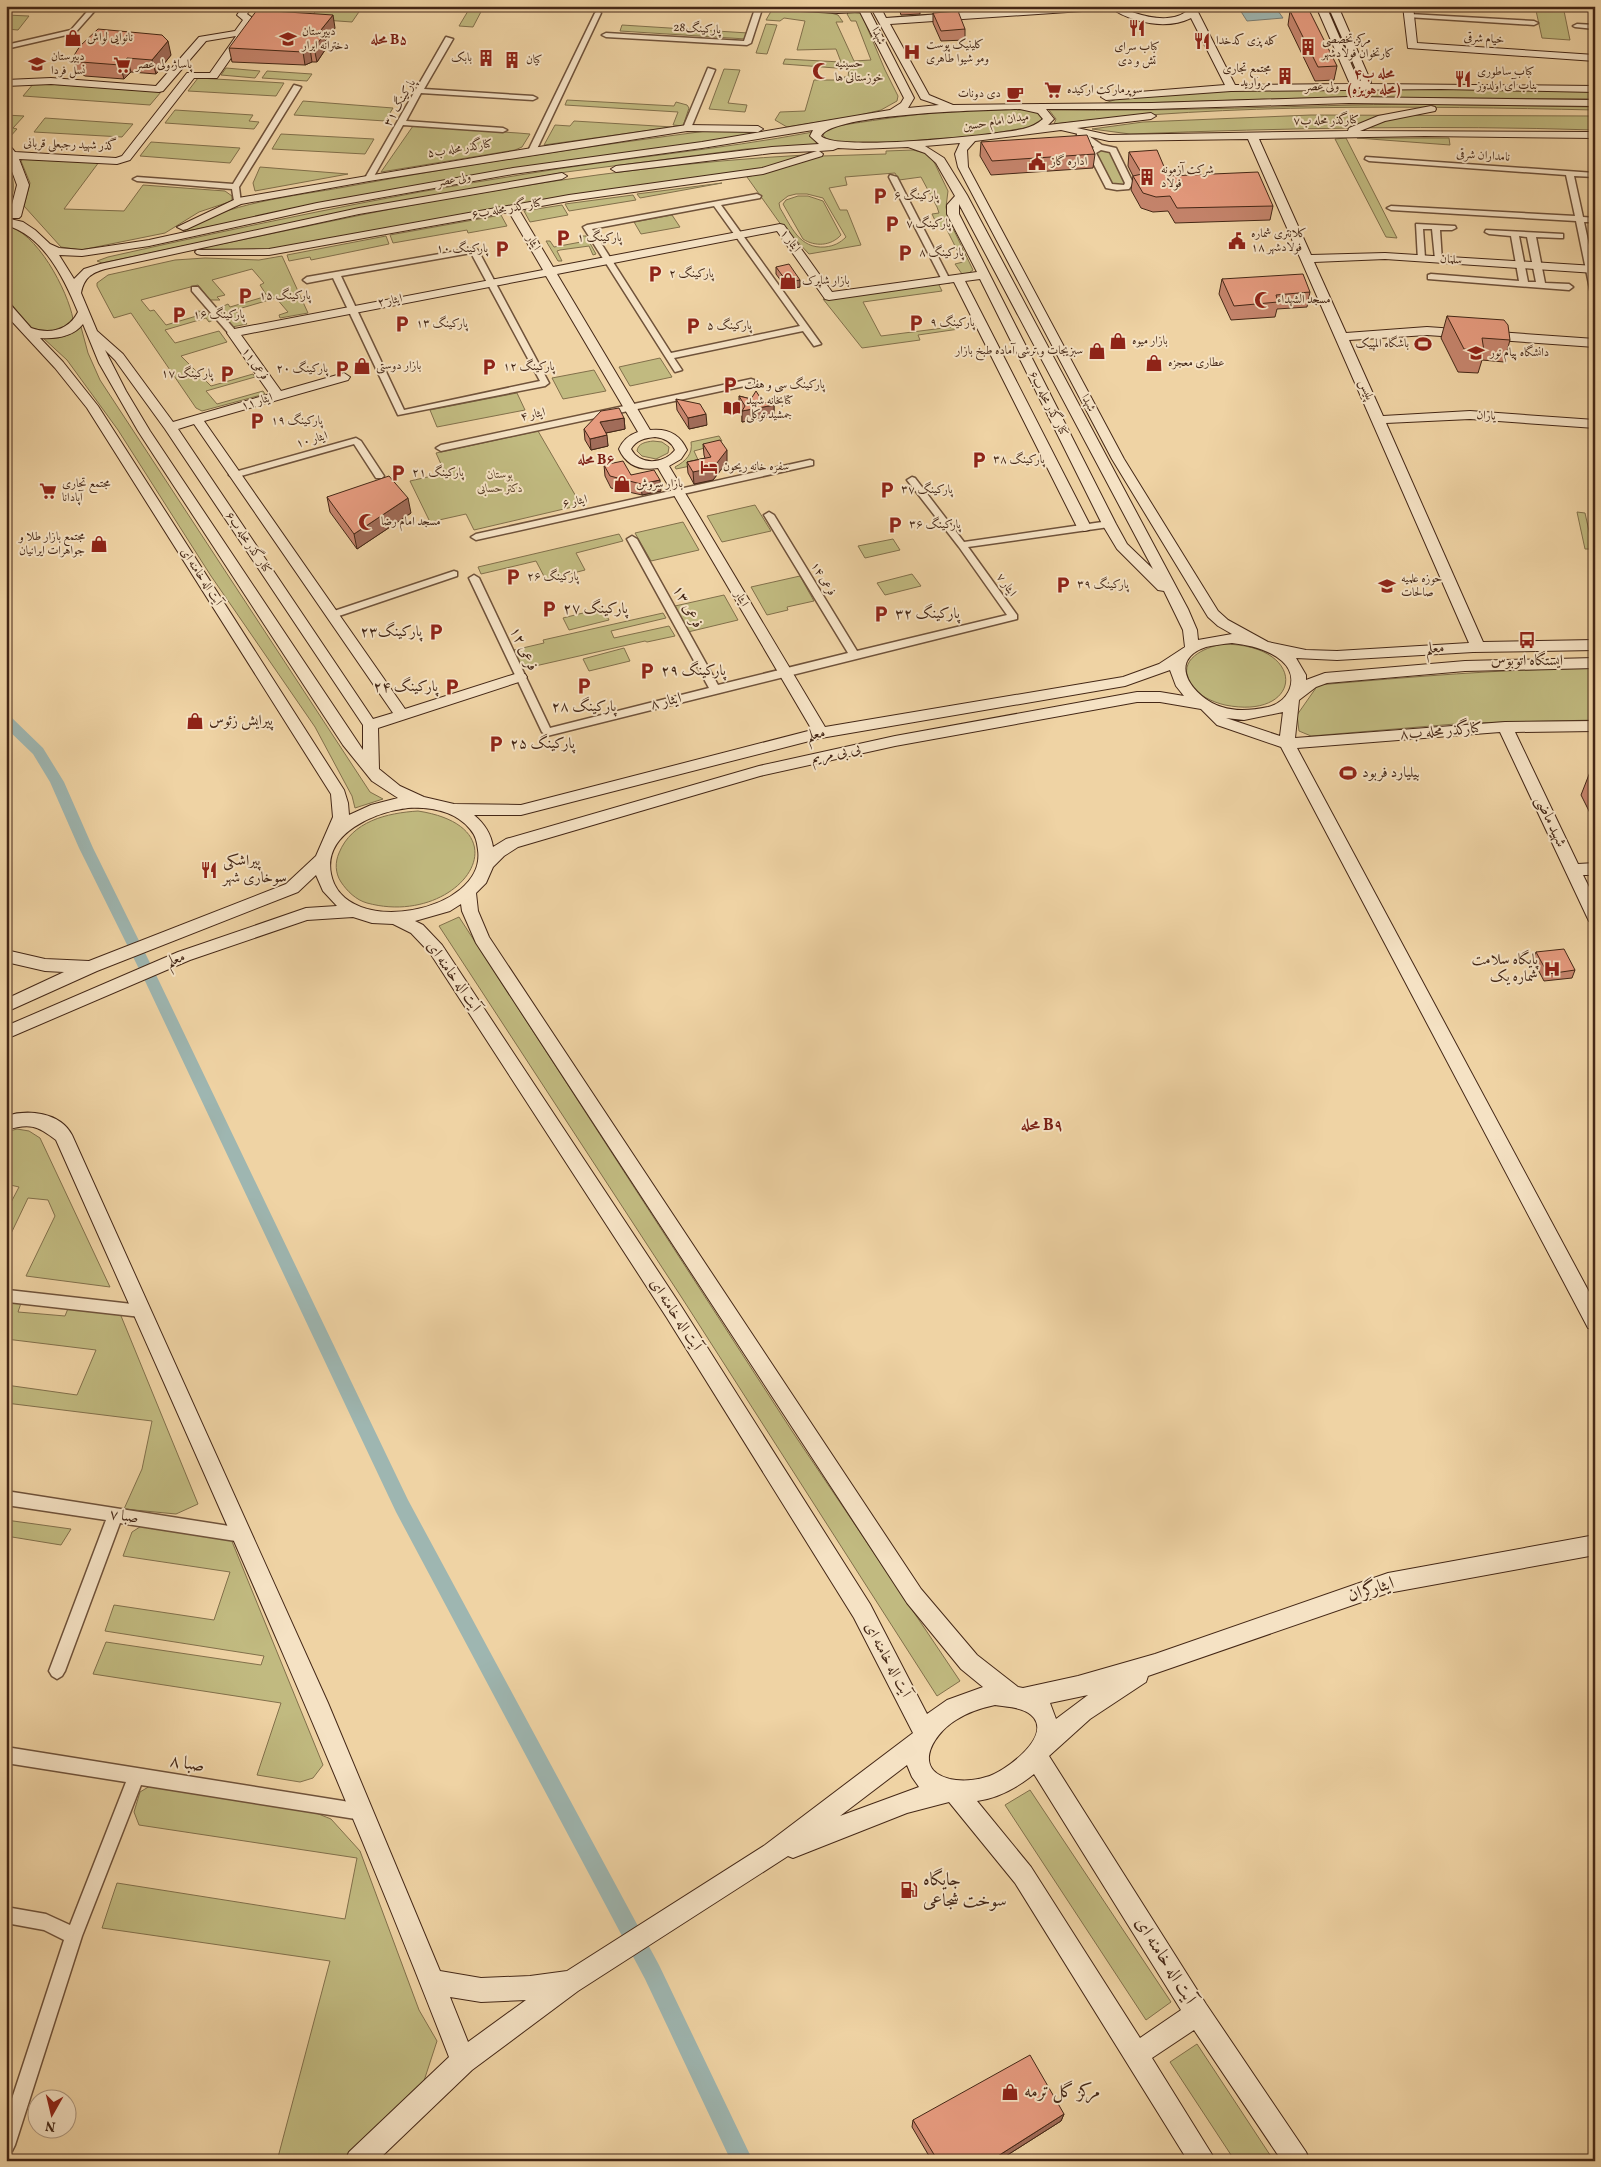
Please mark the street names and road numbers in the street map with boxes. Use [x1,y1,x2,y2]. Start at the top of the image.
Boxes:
street label: پارکینگ28 [673,19,722,38]
street label: شهدا [867,24,889,48]
street label: خیام شرقی [1463,30,1505,50]
street label: پارکینگ ۳۱ [379,75,420,129]
street label: ولی عصر [1303,79,1339,95]
street label: میدان امام حسین [962,109,1031,137]
street label: کنارگذر محله ب۷ [1293,110,1359,130]
street label: گذر شهید رجبعلی قربانی [23,133,117,155]
street label: کنارگذر محله ب۵ [426,134,494,162]
street label: نامداران شرقی [1456,146,1510,166]
street label: ولی عصر [434,169,472,191]
street label: کنار گذر محله ب۶ [470,193,544,223]
street label: ایثار ۱ [776,226,804,256]
street label: ایثار [522,231,544,254]
street label: سلمان [1439,251,1463,269]
street label: ایثار ۲ [376,291,404,311]
street label: فرعی ۱۱ [238,344,272,384]
street label: کنار گذر محله ب۶ [1025,367,1073,440]
street label: پلیس [1355,377,1378,403]
street label: ایثار ۱۱ [239,390,275,414]
street label: شهدا [1077,391,1099,415]
street label: ایثار ۴ [519,404,547,425]
street label: یاران [1476,408,1497,425]
street label: ایثار ۱۰ [294,428,330,452]
street label: ایثار ۶ [561,491,589,512]
street label: کنار گذر محله ب۶ [221,508,276,577]
street label: آیت اله خامنه ای [176,545,227,610]
street label: فرعی ۱۴ [807,559,839,599]
street label: ایثار ۷ [992,570,1020,600]
street label: فرعی ۱۳ [667,582,707,632]
street label: ایثار [730,587,752,610]
street label: فرعی ۱۲ [504,624,542,674]
street label: معلم [1425,638,1445,663]
street label: ایثار ۸ [648,688,684,716]
street label: کنارگذر محله ب۸ [1399,716,1483,746]
street label: معلم [805,723,828,750]
street label: بی بی مریم [809,738,863,771]
street label: شهید ماضی [1529,793,1571,851]
street label: آیت اله خامنه ای [421,937,486,1018]
street label: معلم [164,947,190,976]
street label: آیت اله خامنه ای [644,1275,707,1357]
street label: صبا ۷ [108,1504,140,1530]
street label: ایثارگران [1344,1570,1398,1609]
street label: آیت اله خامنه ای [858,1619,916,1703]
street label: صبا ۸ [168,1749,206,1779]
street label: آیت اله خامنه ای [1128,1913,1203,2011]

